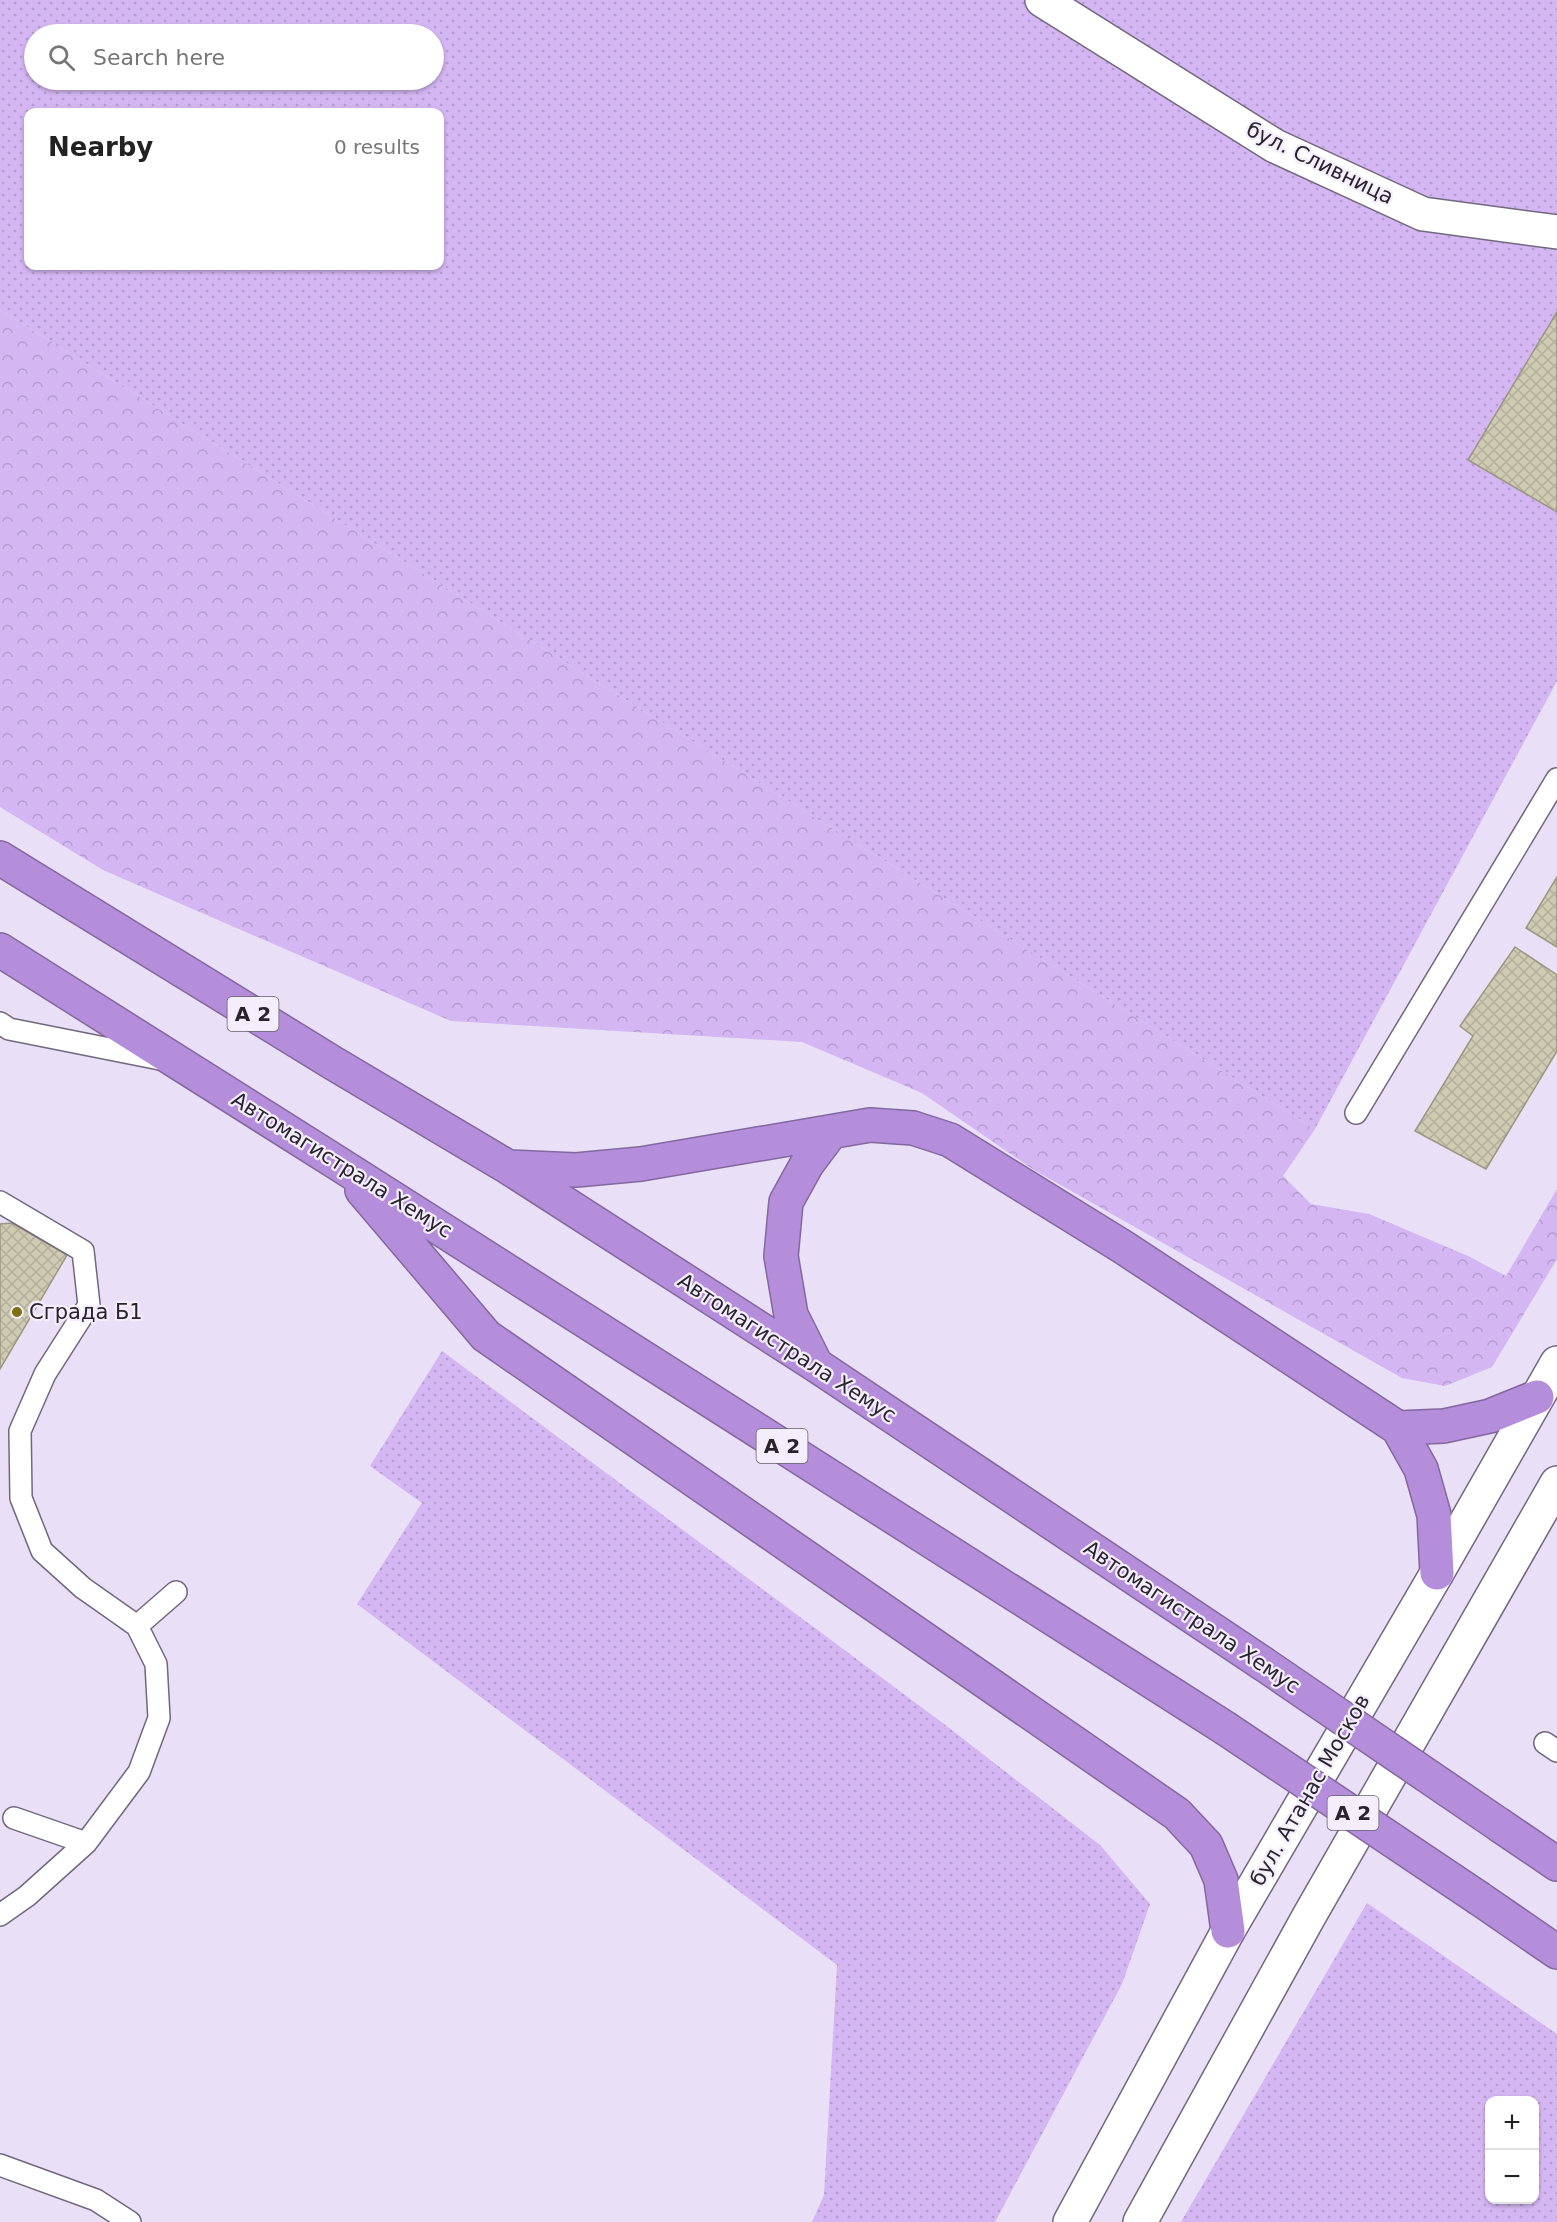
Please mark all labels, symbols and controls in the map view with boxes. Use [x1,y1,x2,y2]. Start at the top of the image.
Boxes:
search box [24,24,444,90]
icon: search [45,41,78,74]
text: Search here [93,45,225,70]
street label: бул. Сливница [1242,117,1398,209]
text: Nearby [48,132,153,162]
text: 0 results [334,135,420,159]
road number: A 2 [228,997,278,1031]
street label: Автомагистрала Хемус [227,1087,457,1243]
street label: Автомагистрала Хемус [673,1268,901,1428]
place label: Сграда Б1 [29,1300,143,1324]
marker: Сграда Б1 [10,1305,24,1319]
road number: A 2 [756,1429,808,1463]
street label: Автомагистрала Хемус [1079,1536,1305,1698]
street label: бул. Атанас Москов [1245,1690,1375,1890]
road number: A 2 [1328,1796,1378,1830]
map controls [1485,2096,1539,2204]
button: + [1485,2096,1539,2150]
button: − [1485,2150,1539,2204]

